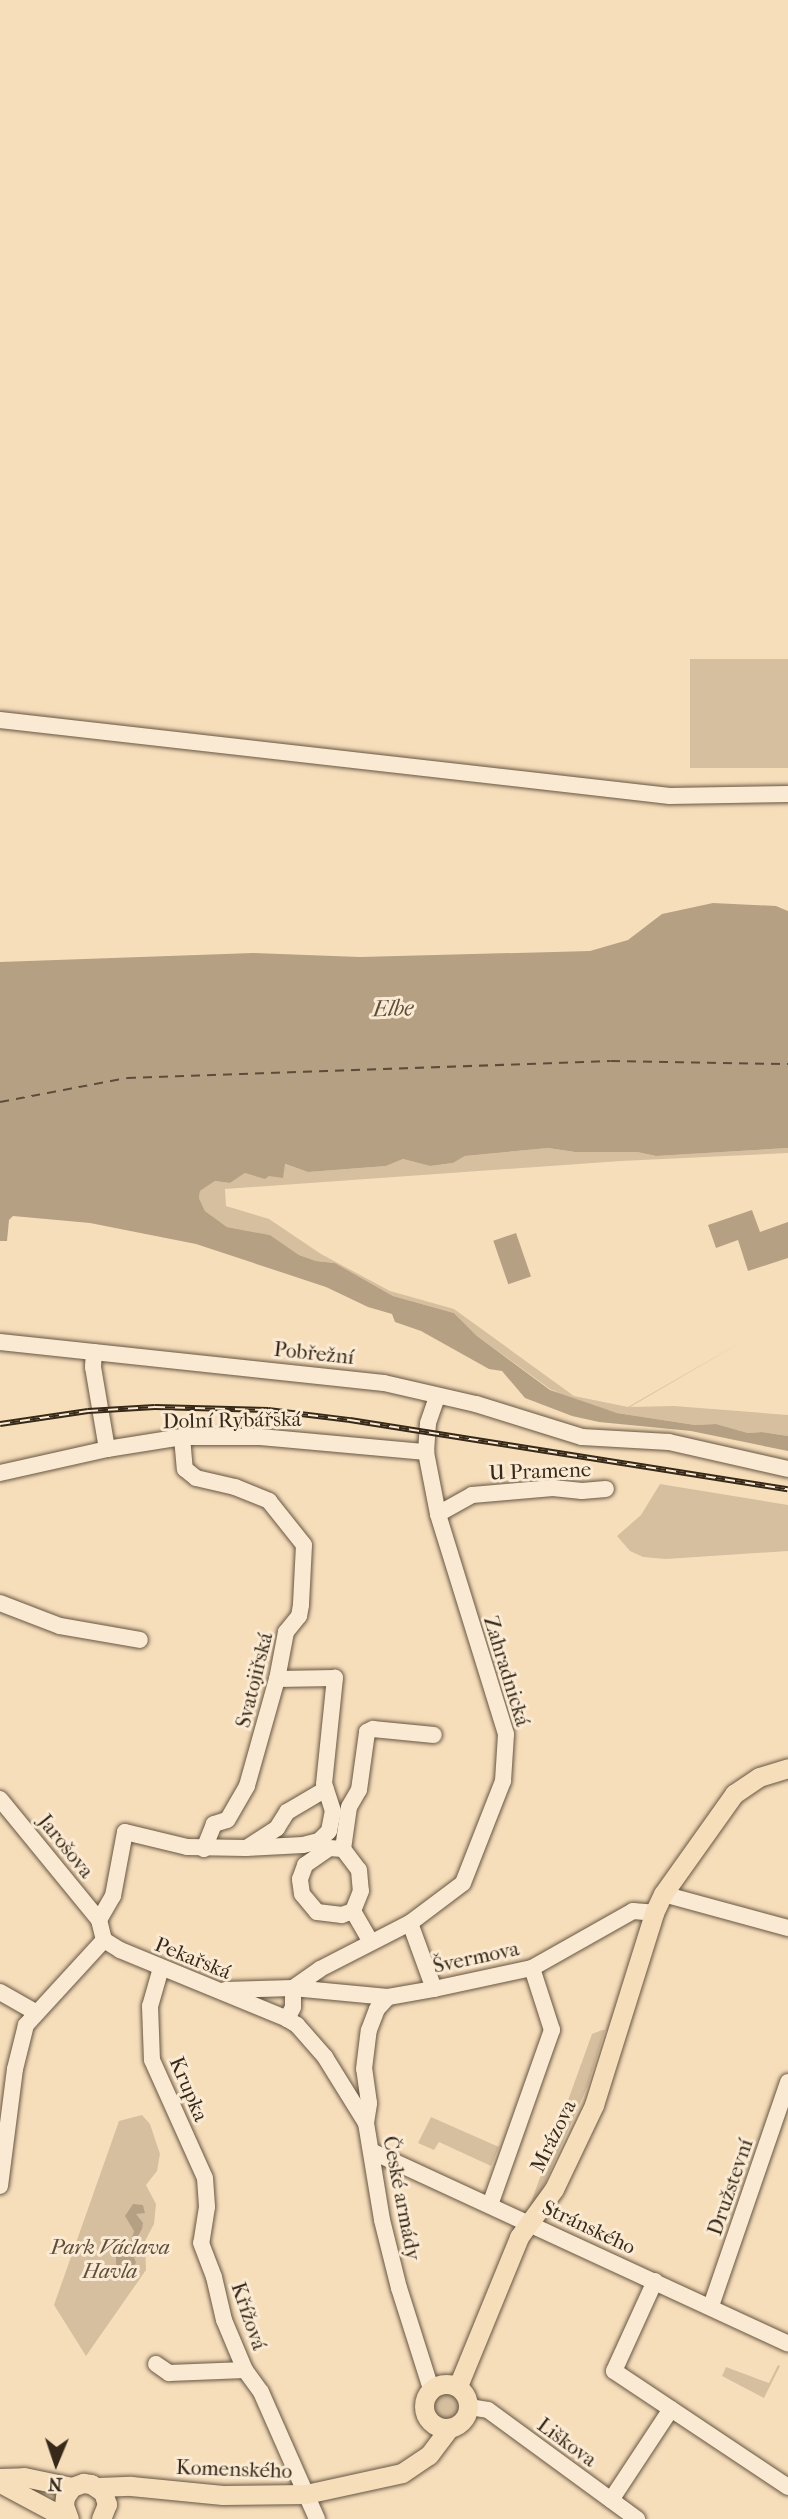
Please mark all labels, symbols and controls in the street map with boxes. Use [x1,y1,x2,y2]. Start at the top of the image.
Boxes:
water label: Elbe [372,995,414,1023]
street label: Pobřežní [273,1336,355,1370]
street label: Dolní Rybářská [162,1406,302,1434]
street label: U Pramene [488,1457,592,1485]
street label: Zahradnická [478,1613,536,1729]
street label: Svatojiřská [230,1630,278,1730]
street label: Jarošova [33,1809,99,1883]
street label: Pekařská [151,1931,235,1985]
street label: Švermova [431,1936,521,1978]
street label: Krupka [164,2053,214,2125]
street label: Mrázova [525,2096,581,2176]
street label: České armády [378,2134,426,2262]
street label: Družstevní [702,2135,758,2239]
street label: Stránského [538,2194,640,2260]
park label: Park Václava Havla [50,2234,170,2284]
street label: Křížová [226,2279,272,2353]
street label: Liškova [532,2412,602,2472]
north arrow [21,2428,91,2498]
street label: Komenského [175,2454,293,2484]
text: N [48,2473,63,2495]

